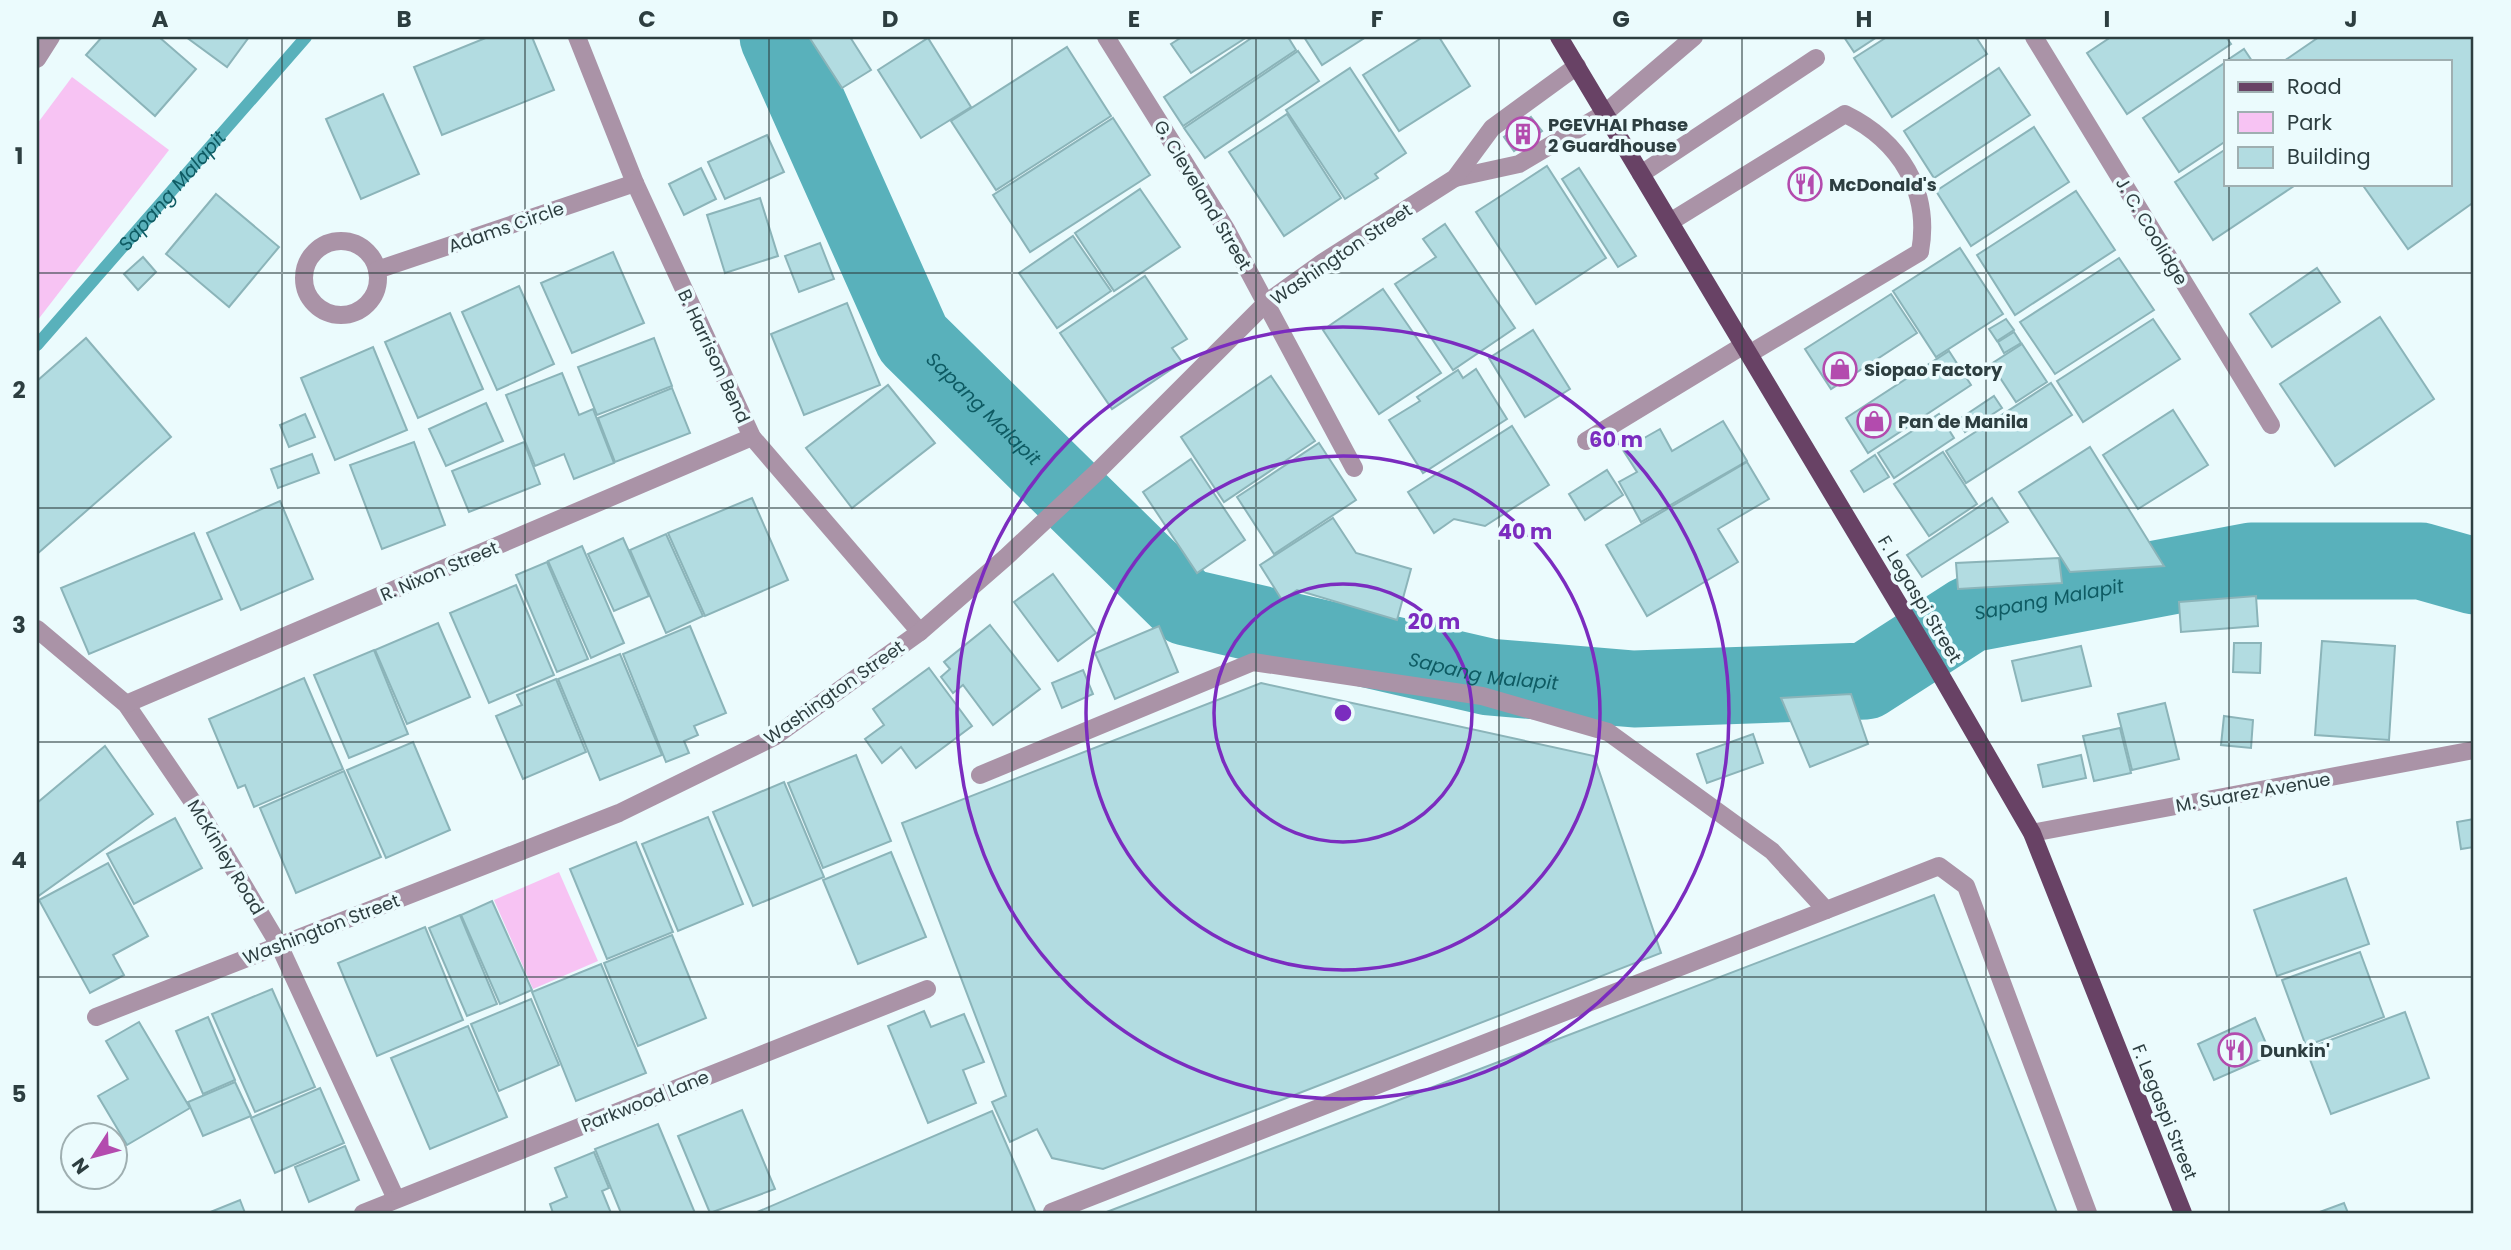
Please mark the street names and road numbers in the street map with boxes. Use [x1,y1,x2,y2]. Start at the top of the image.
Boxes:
street label: G. Cleveland Street [1148,115,1258,275]
street label: J. C. Coolidge [2110,172,2194,290]
street label: Adams Circle [445,196,567,258]
street label: Washington Street [1265,197,1417,311]
street label: B. Harrison Bend [672,285,756,427]
street label: F. Legaspi Street [1872,531,1968,667]
street label: R. Nixon Street [376,535,502,607]
street label: Washington Street [759,634,909,750]
street label: M. Suarez Avenue [2174,766,2332,818]
street label: McKinley Road [182,795,270,919]
street label: Washington Street [239,888,403,970]
street label: F. Legaspi Street [2126,1040,2204,1184]
street label: Parkwood Lane [577,1064,713,1138]

